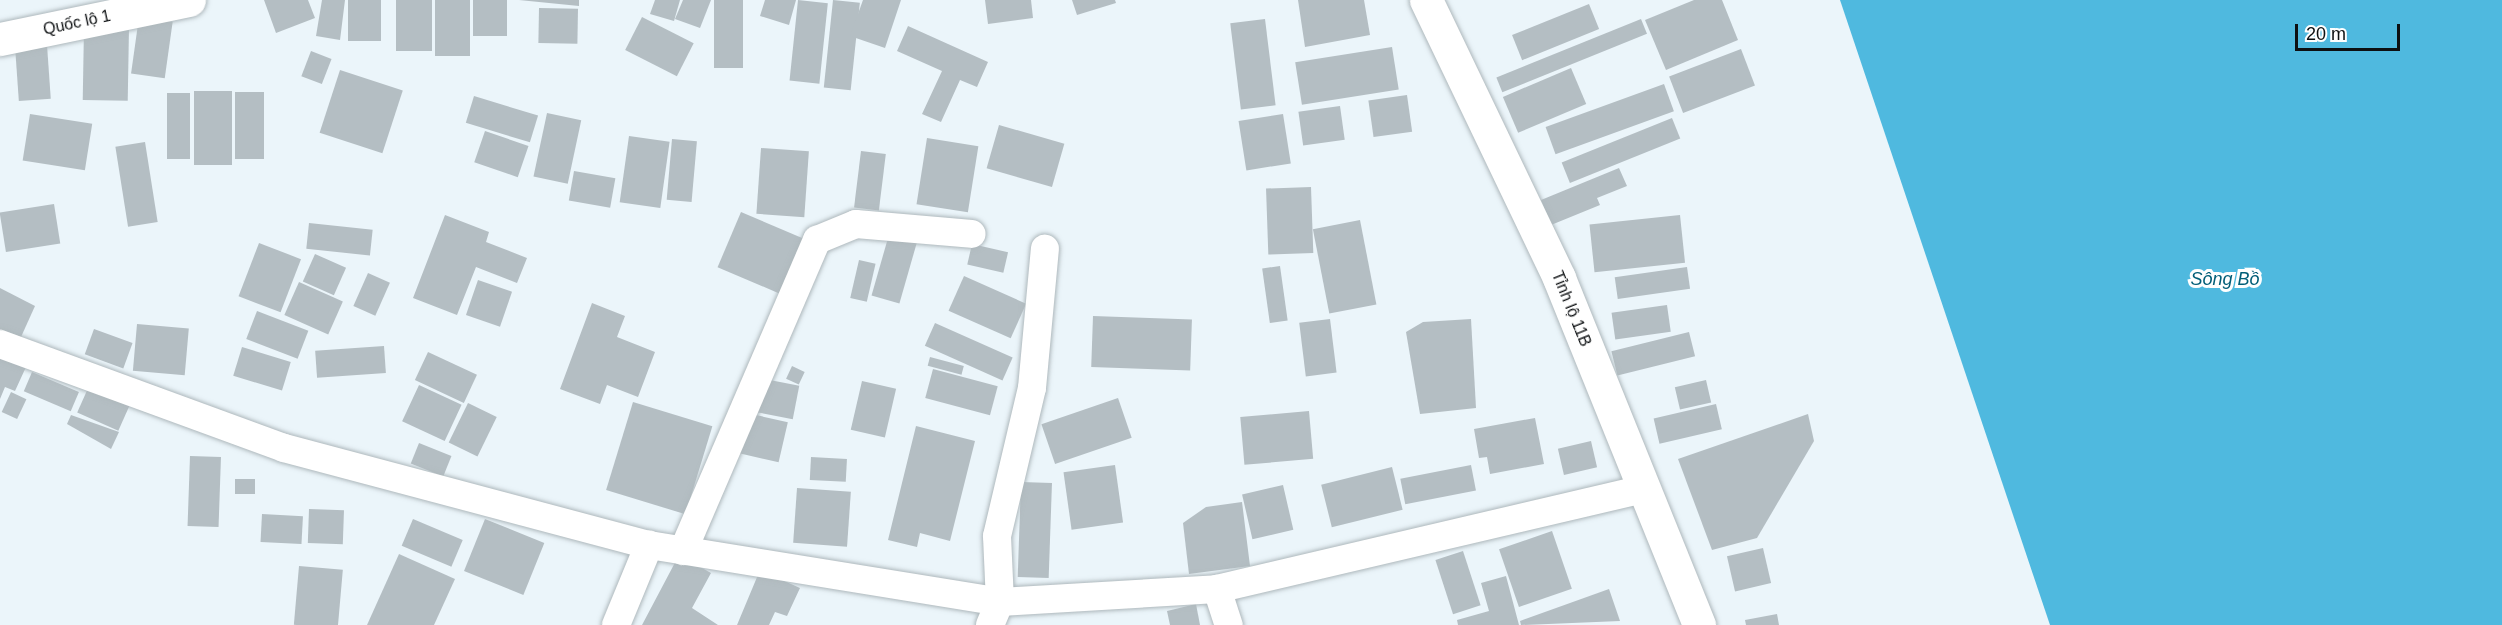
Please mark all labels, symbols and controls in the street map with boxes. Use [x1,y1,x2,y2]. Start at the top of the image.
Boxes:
street label: Quốc lộ 1 [42,6,112,40]
scale bar [2298,12,2403,50]
text: 20 m [2306,24,2346,44]
street label: Tỉnh lộ 11B [1547,268,1595,350]
water label: Sông Bồ [2190,268,2260,290]

